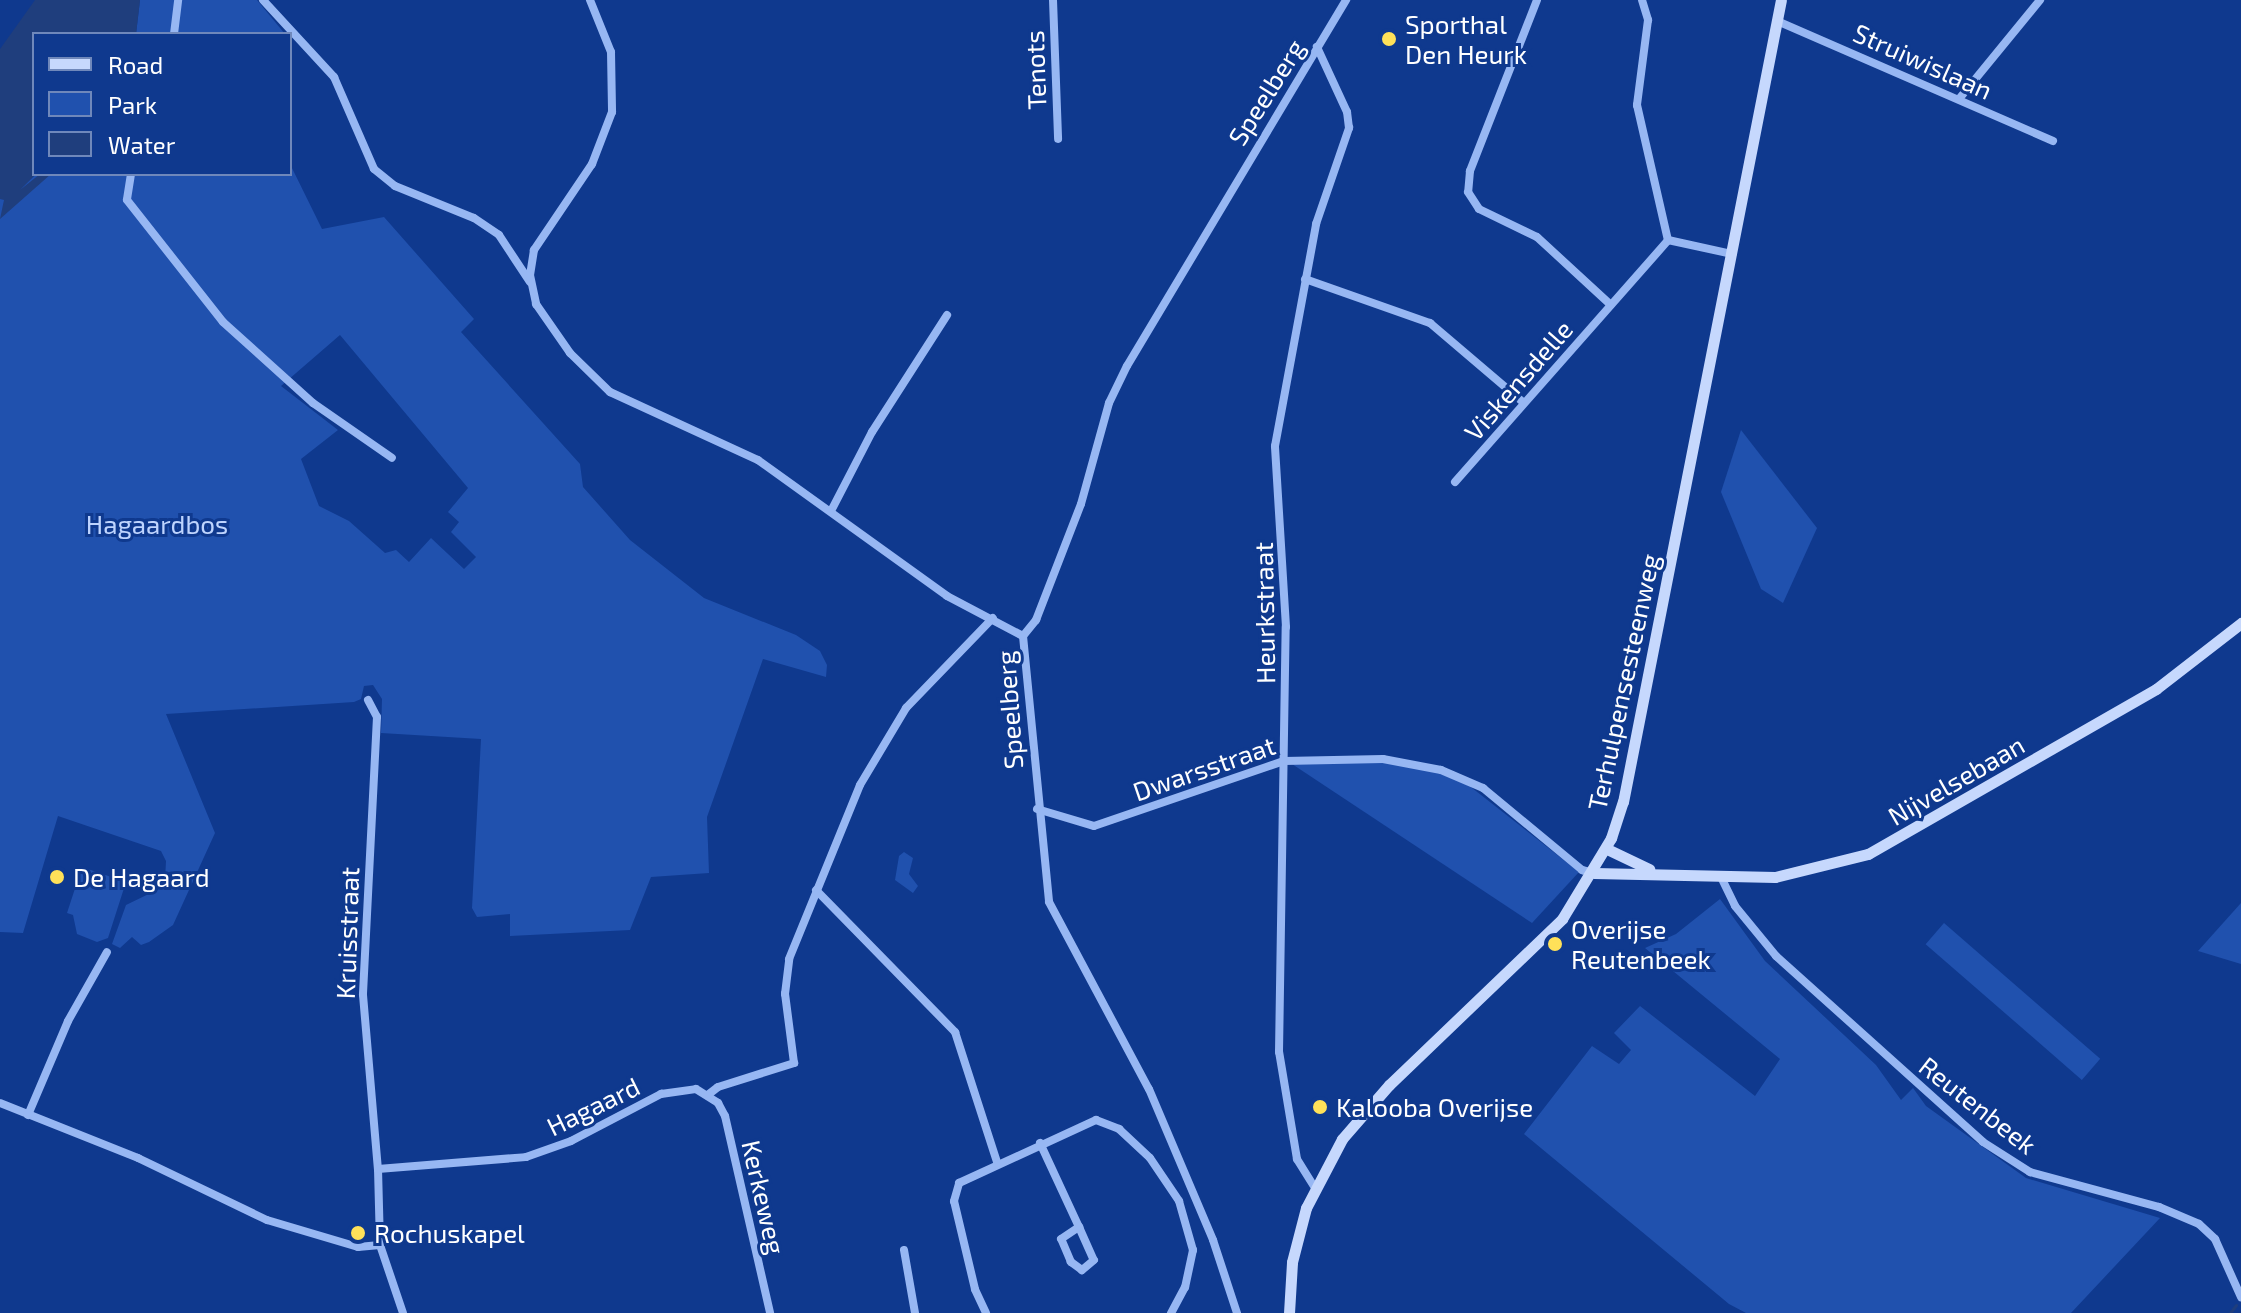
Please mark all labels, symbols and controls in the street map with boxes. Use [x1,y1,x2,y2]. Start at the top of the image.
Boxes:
place label: Sporthal Den Heurk [1405,8,1527,70]
street label: Struiwislaan [1849,17,1997,105]
street label: Tenots [1018,30,1052,110]
marker: Sporthal Den Heurk [1380,30,1398,48]
legend [32,32,292,176]
street label: Speelberg [1221,33,1311,151]
text: Road [108,50,163,79]
text: Park [108,90,157,119]
text: Water [108,130,175,159]
street label: Viskensdelle [1457,314,1579,446]
park label: Hagaardbos [86,508,228,540]
street label: Heurkstraat [1247,542,1281,684]
street label: Terhulpensesteenweg [1581,551,1665,813]
street label: Speelberg [989,650,1029,770]
street label: Nijvelsebaan [1882,728,2030,832]
street label: Dwarsstraat [1129,729,1279,807]
place label: De Hagaard [73,861,210,893]
street label: Kruisstraat [329,866,365,1000]
marker: De Hagaard [48,868,66,886]
place label: Overijse Reutenbeek [1571,913,1711,974]
marker: Overijse Reutenbeek [1546,935,1564,953]
street label: Reutenbeek [1913,1050,2043,1160]
street label: Hagaard [541,1070,645,1142]
place label: Kalooba Overijse [1336,1091,1533,1123]
marker: Kalooba Overijse [1311,1098,1329,1116]
street label: Kerkeweg [736,1137,792,1257]
place label: Rochuskapel [374,1217,525,1249]
marker: Rochuskapel [349,1224,367,1242]

